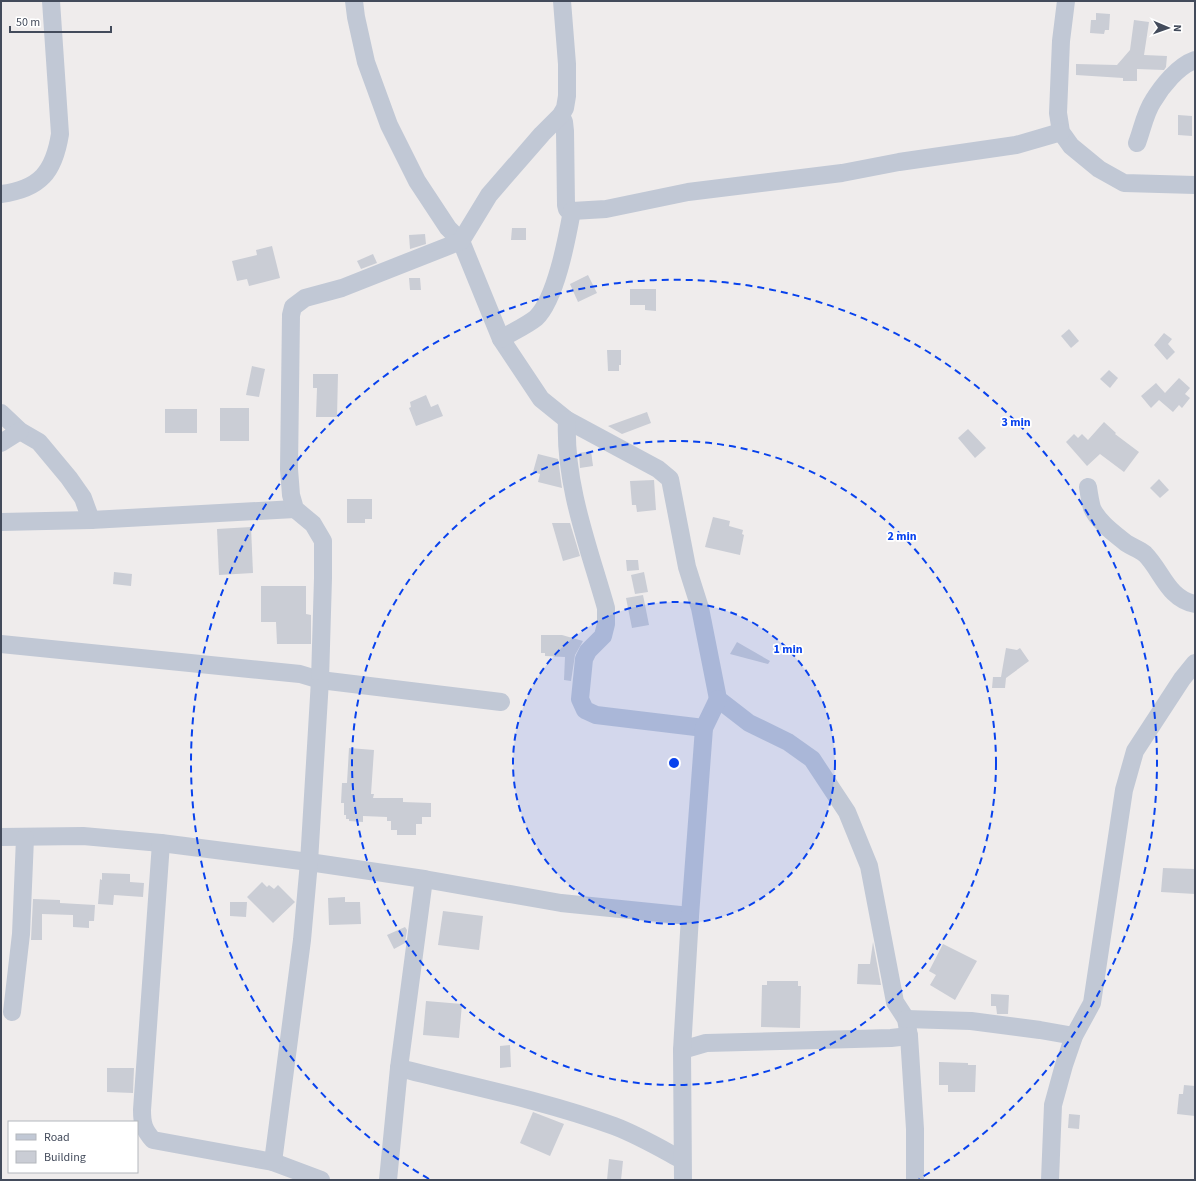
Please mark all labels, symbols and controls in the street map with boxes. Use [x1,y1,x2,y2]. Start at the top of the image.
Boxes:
scale bar [10,8,111,34]
north arrow [1148,8,1188,48]
text: 50 m [16,14,40,31]
text: N [1170,24,1185,32]
text: 3 min [1001,414,1031,431]
text: 2 min [887,528,917,545]
text: 1 min [773,641,803,658]
centre of rings [667,756,681,770]
legend [8,1121,138,1173]
text: Road [44,1129,70,1146]
text: Building [44,1149,86,1166]

